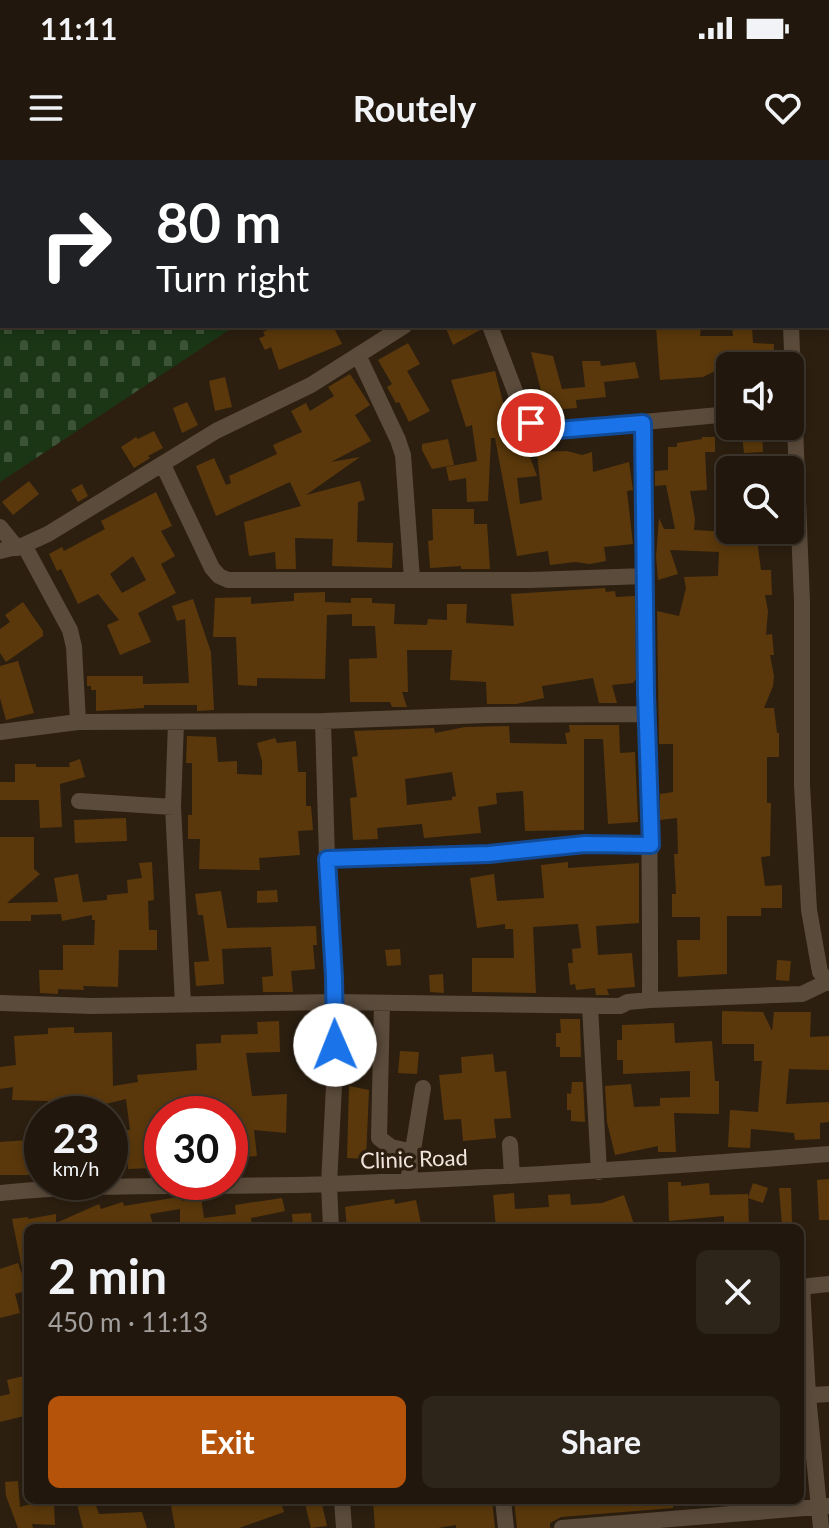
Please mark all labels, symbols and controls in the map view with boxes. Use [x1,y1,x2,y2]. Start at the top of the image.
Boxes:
text: 11:11 [40,10,117,46]
icon: menu [24,86,68,130]
text: Routely [353,86,476,130]
icon: heart [761,86,805,130]
text: 80 m [156,188,281,255]
icon: right [24,192,128,296]
text: Turn right [156,256,309,300]
map controls [716,352,804,544]
button: sound [716,352,804,440]
pin [497,389,565,457]
icon: arrive [509,401,553,445]
button: search [716,456,804,544]
position arrow [293,1003,377,1087]
speed limit sign: 30 [144,1096,248,1200]
text: 23 [53,1114,99,1162]
street label: Clinic Road [360,1143,468,1174]
text: km/h [53,1156,99,1180]
text: 2 min [48,1247,167,1304]
button: close [696,1250,780,1334]
text: 450 m · 11:13 [48,1306,208,1338]
button: Exit [48,1396,406,1488]
button: Share [422,1396,780,1488]

